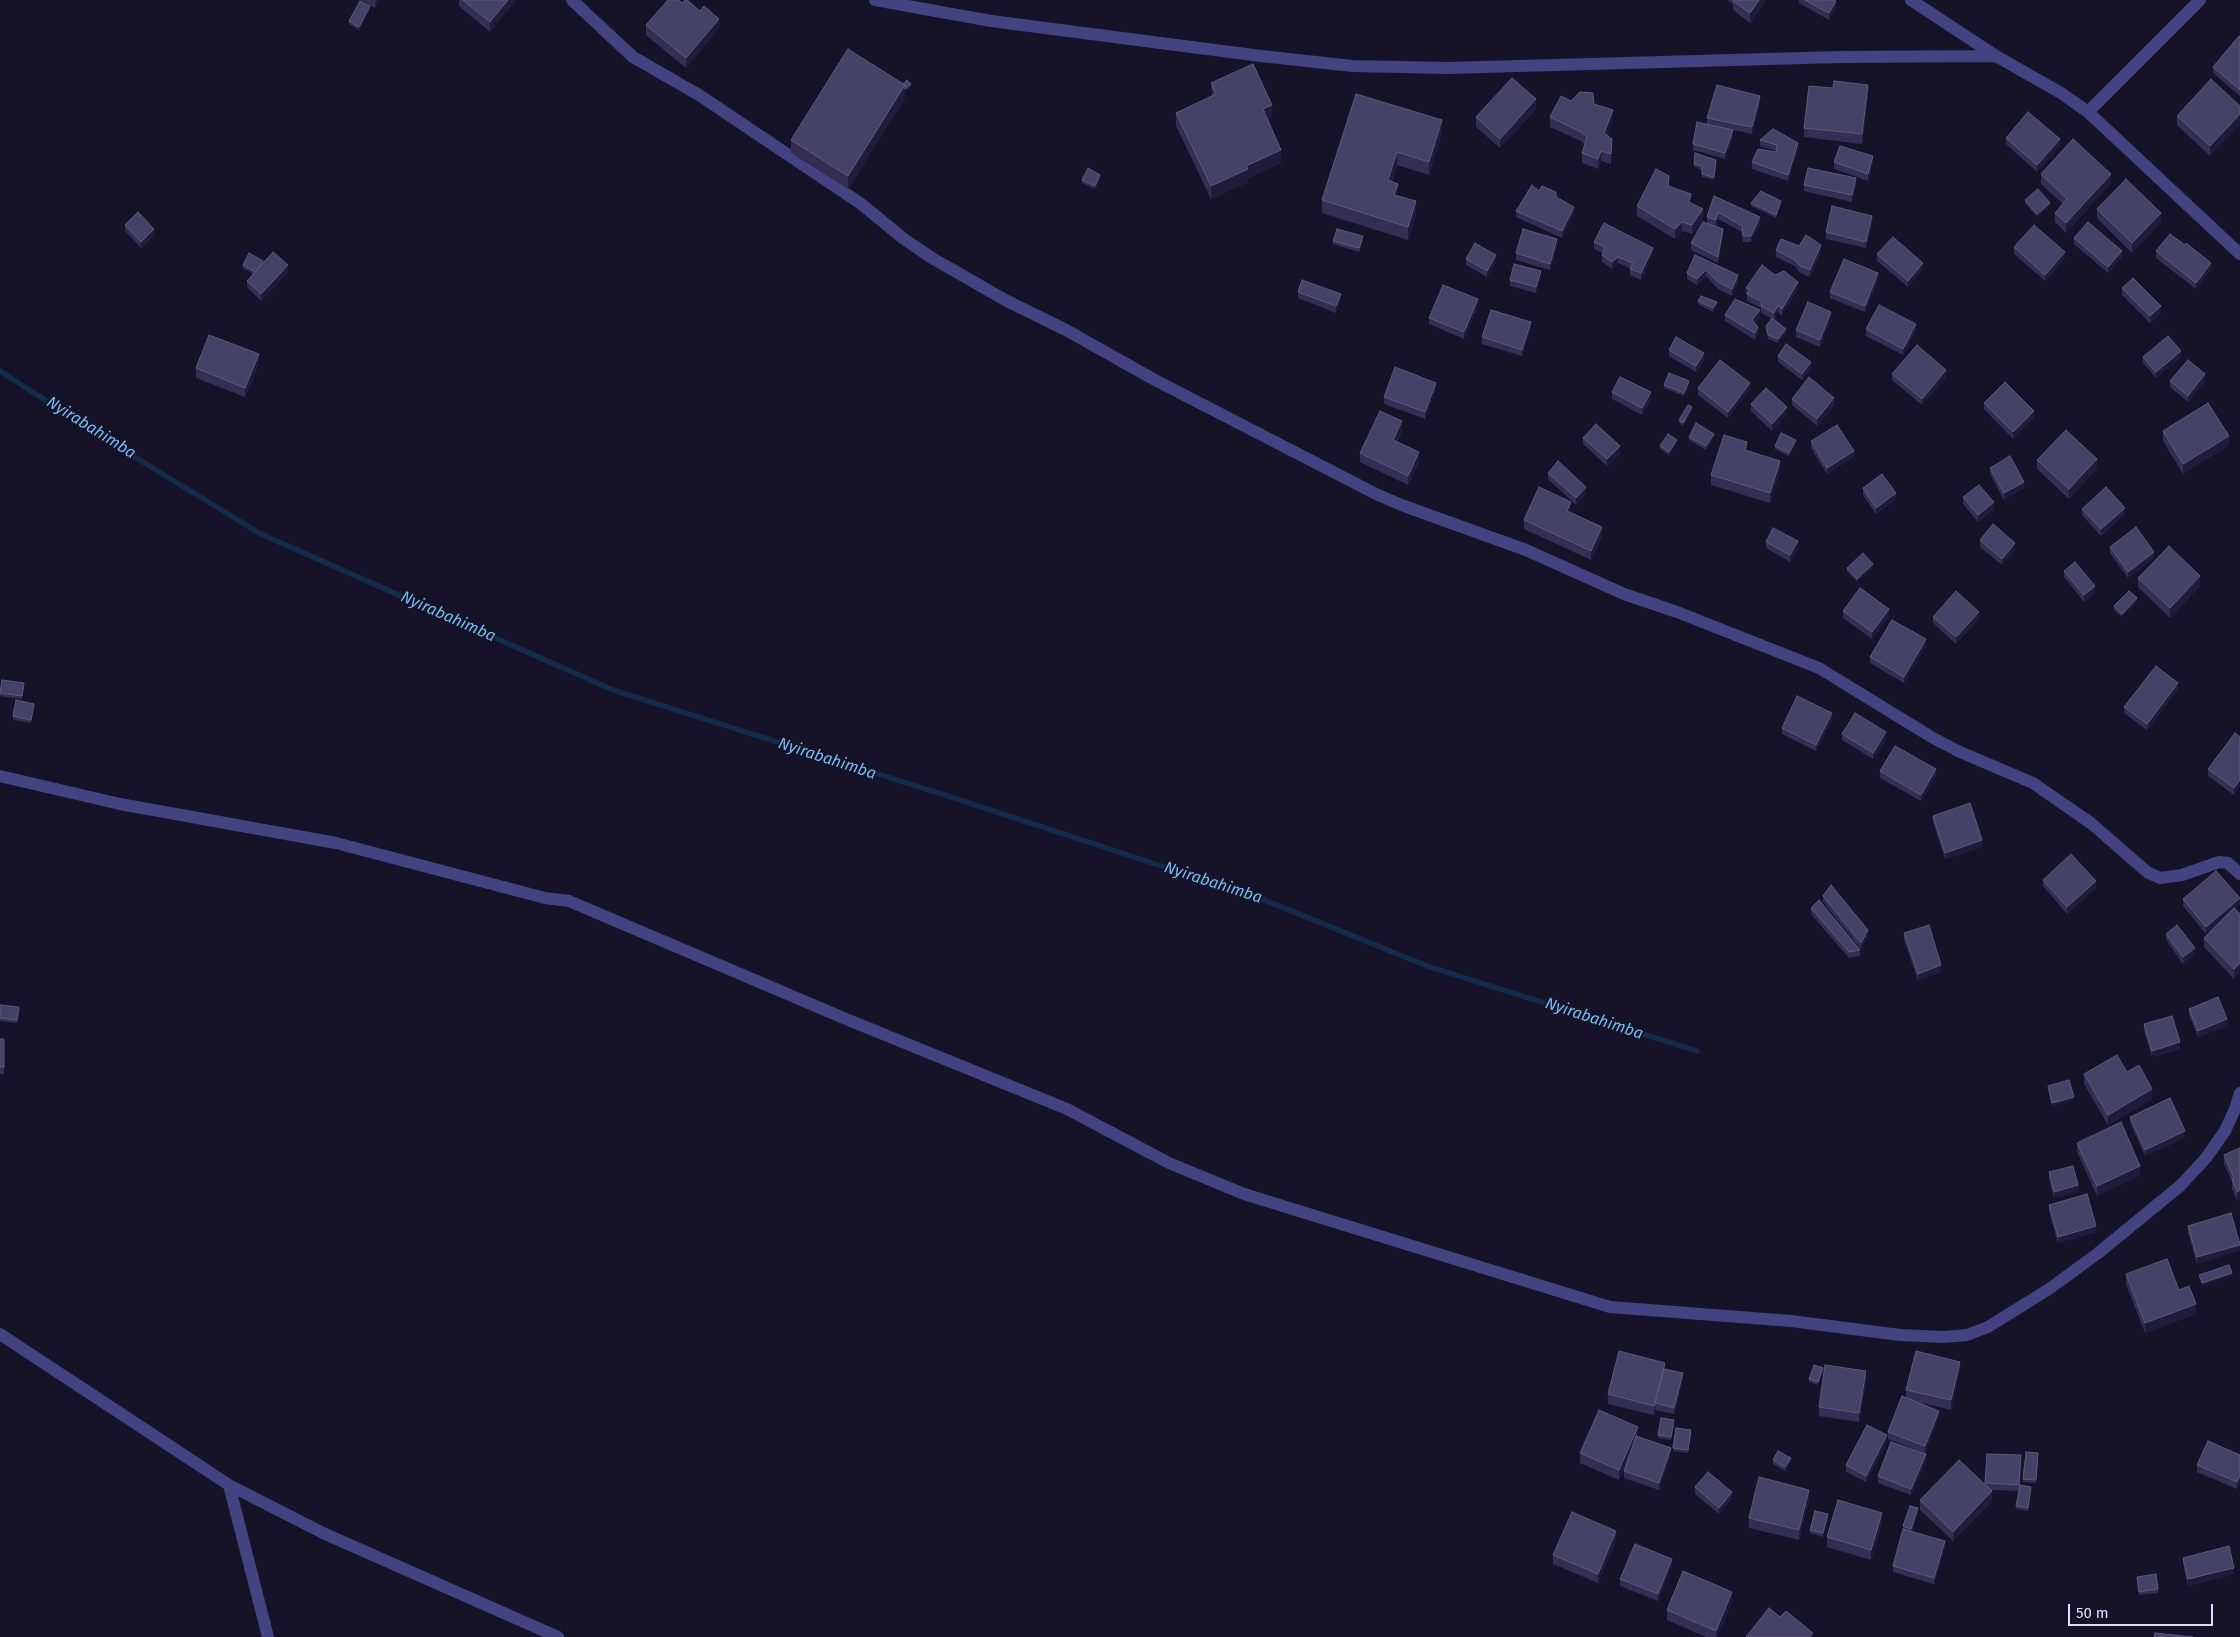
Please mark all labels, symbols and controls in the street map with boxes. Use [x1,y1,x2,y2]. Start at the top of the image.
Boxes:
water label: Nyirabahimba [43,393,139,463]
water label: Nyirabahimba [398,588,498,646]
water label: Nyirabahimba [776,734,878,784]
water label: Nyirabahimba [1162,858,1264,908]
water label: Nyirabahimba [1543,994,1645,1044]
scale bar [2070,1594,2215,1626]
text: 50 m [2076,1604,2109,1622]

